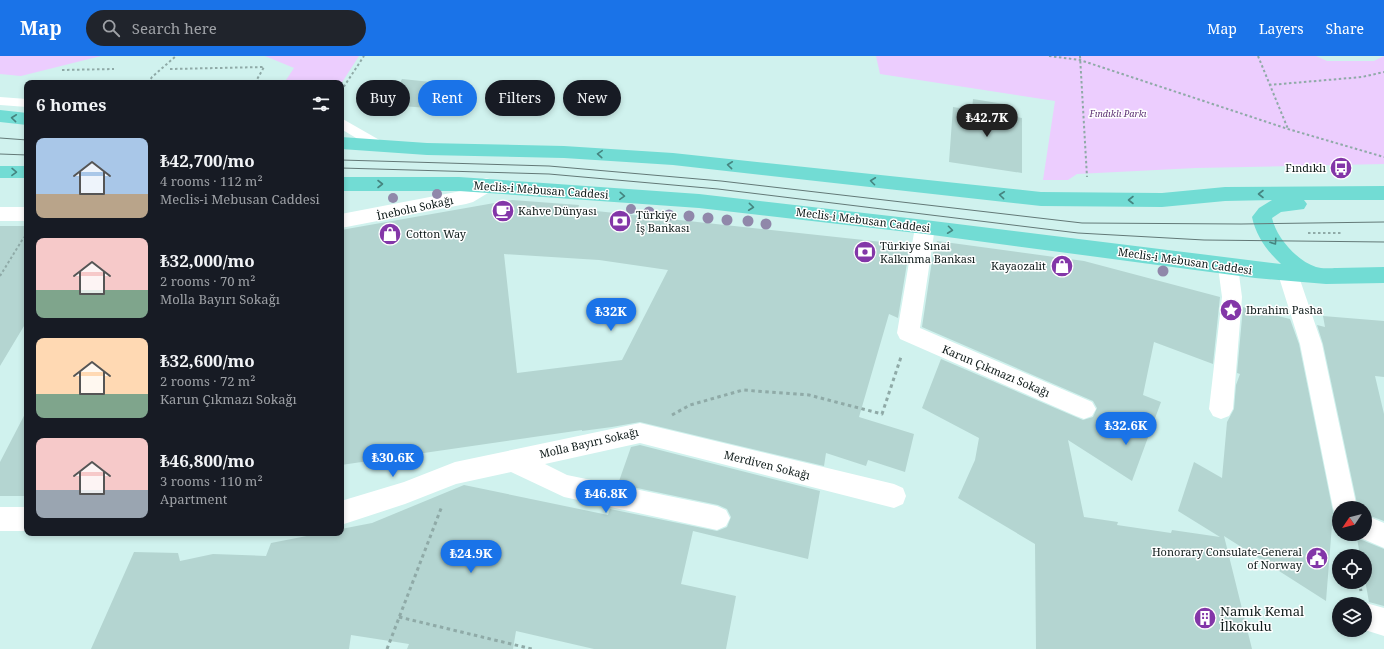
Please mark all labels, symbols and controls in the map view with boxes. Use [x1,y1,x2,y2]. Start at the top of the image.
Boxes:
search box [86,10,366,46]
text: Map [20,15,62,41]
icon: search [100,17,122,39]
text: Search here [132,18,217,38]
text: Map [1207,19,1237,38]
text: Layers [1259,19,1304,38]
text: Share [1326,19,1364,38]
chip: Buy [356,80,410,116]
chip: Rent [418,80,477,116]
chip: Filters [485,80,555,116]
chip: New [563,80,621,116]
text: 6 homes [36,93,106,116]
icon: filters [310,93,332,115]
pin: ₺42.7K [954,104,1020,138]
park label: Fındıklı Parkı [1088,107,1147,120]
text: ₺42.7K [966,108,1008,126]
one-way arrow [10,113,17,122]
text: ₺42,700/mo [160,149,255,172]
one-way arrow [597,150,603,159]
icon: home [68,154,116,202]
bus stop icon: Fındıklı [1328,155,1354,181]
place label: Fındıklı [1285,160,1326,175]
one-way arrow [727,161,733,170]
one-way arrow [11,168,17,176]
text: 4 rooms · 112 m² [160,172,263,190]
street label: Meclis-i Mebusan Caddesi [473,177,609,202]
one-way arrow [870,177,876,186]
one-way arrow [377,180,383,188]
text: Meclis-i Mebusan Caddesi [160,190,320,208]
one-way arrow [1258,190,1264,198]
one-way arrow [619,191,625,200]
one-way arrow [999,191,1005,200]
street label: İnebolu Sokağı [375,192,455,223]
one-way arrow [1128,196,1134,204]
cafe icon: Kahve Dünyası [490,198,516,224]
one-way arrow [748,202,754,211]
place label: Kahve Dünyası [518,203,597,218]
street label: Meclis-i Mebusan Caddesi [795,204,932,235]
place label: Türkiye İş Bankası [636,207,690,235]
bank icon: Türkiye İş Bankası [607,208,633,234]
shop icon: Cotton Way [377,221,403,247]
one-way arrow [947,225,953,234]
place label: Cotton Way [406,226,467,241]
place label: Türkiye Sınai Kalkınma Bankası [880,238,976,266]
one-way arrow [1269,238,1276,245]
bank icon: Türkiye Sınai Kalkınma Bankası [852,239,878,265]
street label: Meclis-i Mebusan Caddesi [1117,244,1254,277]
text: ₺32,000/mo [160,249,255,272]
shop icon: Kayaozalit [1049,253,1075,279]
icon: home [68,254,116,302]
place label: Kayaozalit [991,258,1046,273]
text: 2 rooms · 70 m² [160,272,255,290]
text: Molla Bayırı Sokağı [160,290,280,308]
place icon: Ibrahim Pasha [1218,297,1244,323]
pin: ₺32K [587,298,635,332]
text: ₺32K [595,302,627,320]
place label: Ibrahim Pasha [1246,302,1323,317]
street label: Karun Çıkmazı Sokağı [940,341,1053,400]
text: ₺32,600/mo [160,349,255,372]
icon: home [68,354,116,402]
text: 2 rooms · 72 m² [160,372,255,390]
text: Karun Çıkmazı Sokağı [160,390,297,408]
pin: ₺32.6K [1093,412,1159,446]
text: ₺32.6K [1105,416,1147,434]
street label: Molla Bayırı Sokağı [538,424,640,461]
pin: ₺30.6K [360,444,426,478]
street label: Merdiven Sokağı [722,447,812,483]
text: ₺30.6K [372,448,414,466]
text: ₺46,800/mo [160,449,255,472]
icon: home [68,454,116,502]
text: 3 rooms · 110 m² [160,472,263,490]
pin: ₺46.8K [573,480,639,514]
text: ₺46.8K [585,484,627,502]
text: Apartment [160,490,227,508]
north arrow [1332,501,1372,541]
map controls [1332,501,1372,637]
pin: ₺24.9K [438,540,504,574]
text: ₺24.9K [450,544,492,562]
place label: Honorary Consulate-General of Norway [1152,544,1303,572]
public building icon: Honorary Consulate-General of Norway [1304,545,1330,571]
button: locate [1332,549,1372,589]
button: layers [1332,597,1372,637]
place label: Namık Kemal İlkokulu [1220,602,1304,635]
building icon: Namık Kemal İlkokulu [1192,605,1218,631]

